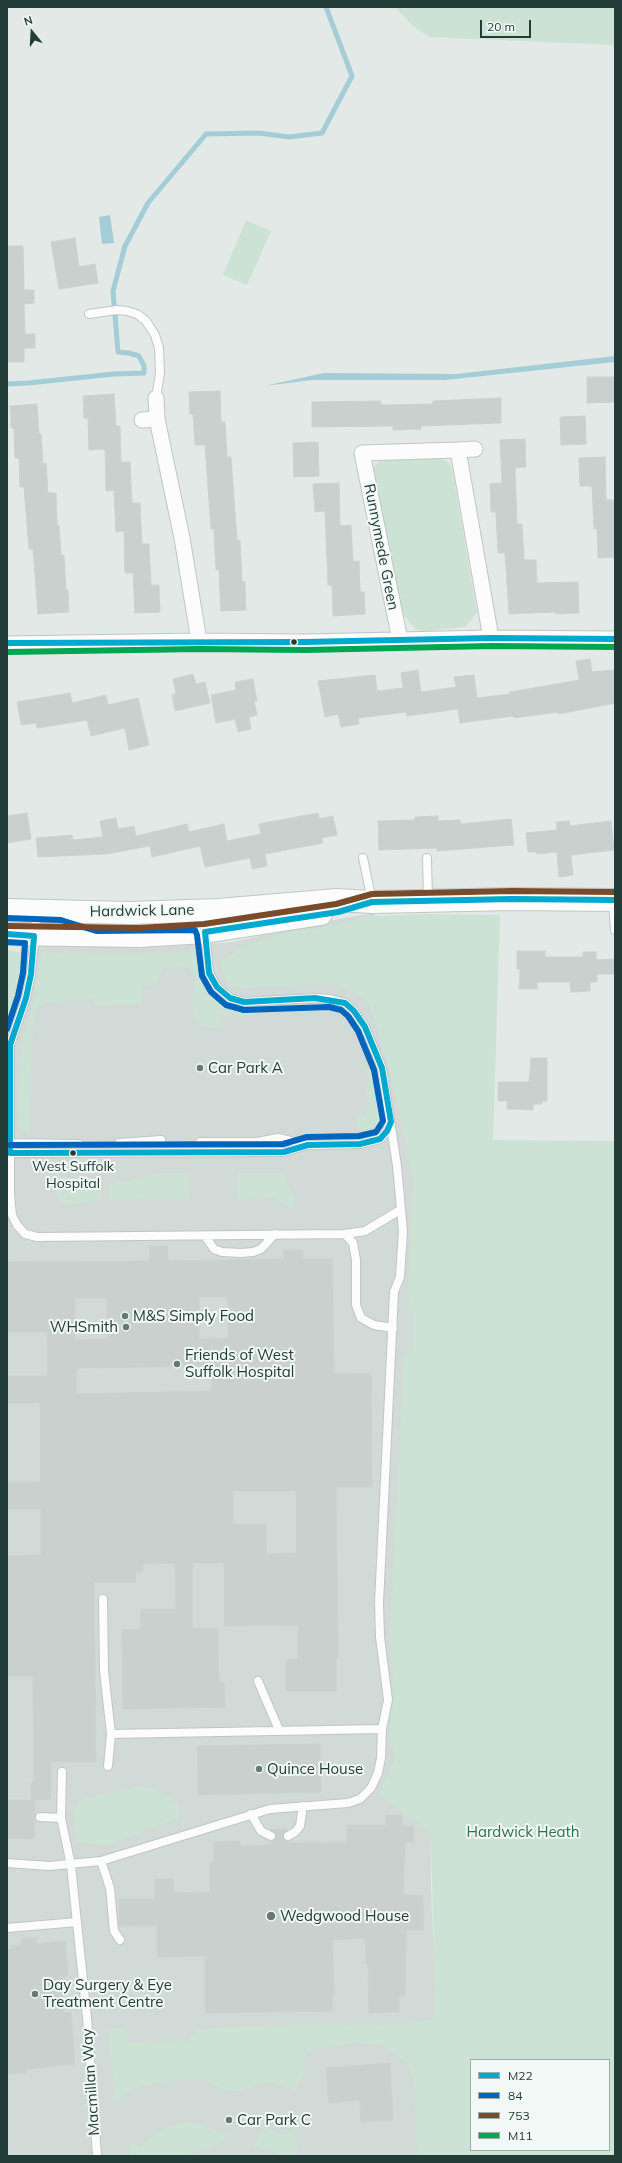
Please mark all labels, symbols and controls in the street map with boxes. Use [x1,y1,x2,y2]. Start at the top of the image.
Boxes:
north arrow [12,12,52,52]
scale bar [482,12,533,38]
text: N [22,13,34,29]
text: 20 m [487,19,515,34]
street label: Runnymede Green [360,482,402,612]
unlabelled marker [289,637,299,647]
street label: Hardwick Lane [90,901,194,921]
place label: Car Park A [208,1059,283,1077]
marker: Car Park A [195,1063,205,1073]
marker: West Suffolk Hospital [68,1148,78,1158]
place label: West Suffolk Hospital [32,1159,114,1192]
place label: M&S Simply Food [133,1307,254,1325]
marker: M&S Simply Food [120,1311,130,1321]
place label: WHSmith [50,1318,118,1336]
marker: WHSmith [121,1322,131,1332]
place label: Friends of West Suffolk Hospital [185,1346,294,1381]
marker: Friends of West Suffolk Hospital [172,1359,182,1369]
place label: Quince House [267,1760,363,1778]
marker: Quince House [254,1764,264,1774]
park label: Hardwick Heath [466,1823,580,1841]
place label: Wedgwood House [280,1907,409,1925]
marker: Wedgwood House [265,1910,277,1922]
place label: Day Surgery & Eye Treatment Centre [43,1976,172,2011]
marker: Day Surgery & Eye Treatment Centre [30,1989,40,1999]
street label: Macmillan Way [78,2028,104,2136]
legend [470,2059,610,2151]
text: M22 [508,2068,533,2083]
text: 84 [508,2088,522,2103]
text: 753 [508,2108,530,2123]
place label: Car Park C [237,2111,311,2129]
marker: Car Park C [224,2115,234,2125]
text: M11 [508,2128,533,2143]

